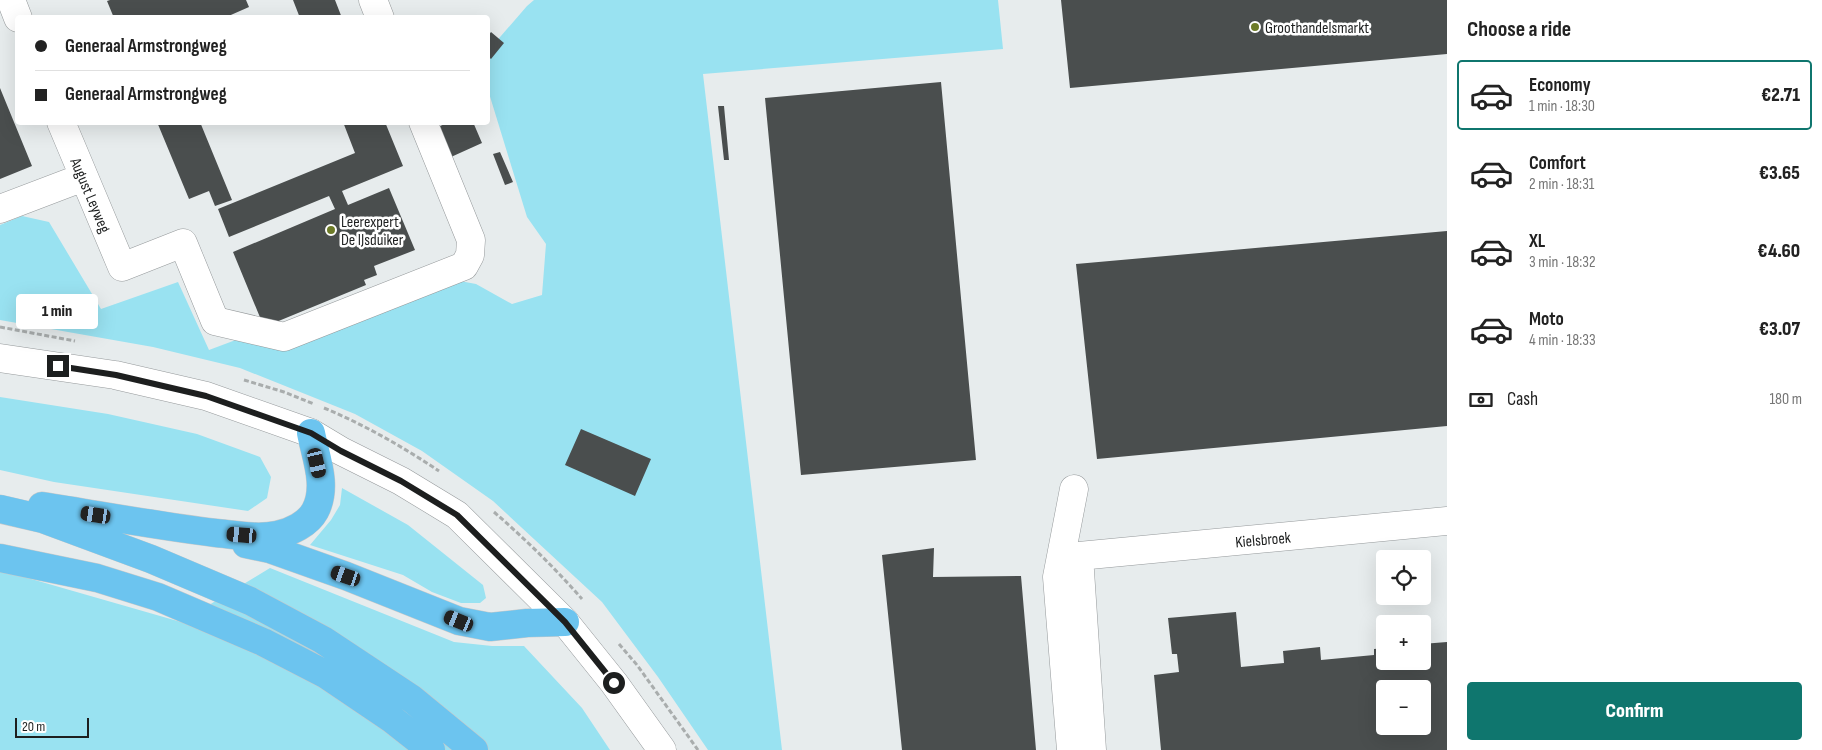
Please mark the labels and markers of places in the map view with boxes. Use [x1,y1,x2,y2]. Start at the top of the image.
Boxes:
place label: Groothandelsmarkt [1265,19,1369,38]
marker: Groothandelsmarkt [1249,21,1261,33]
place label: Leerexpert De IJsduiker [341,213,404,250]
marker: Leerexpert De IJsduiker [325,224,337,236]

